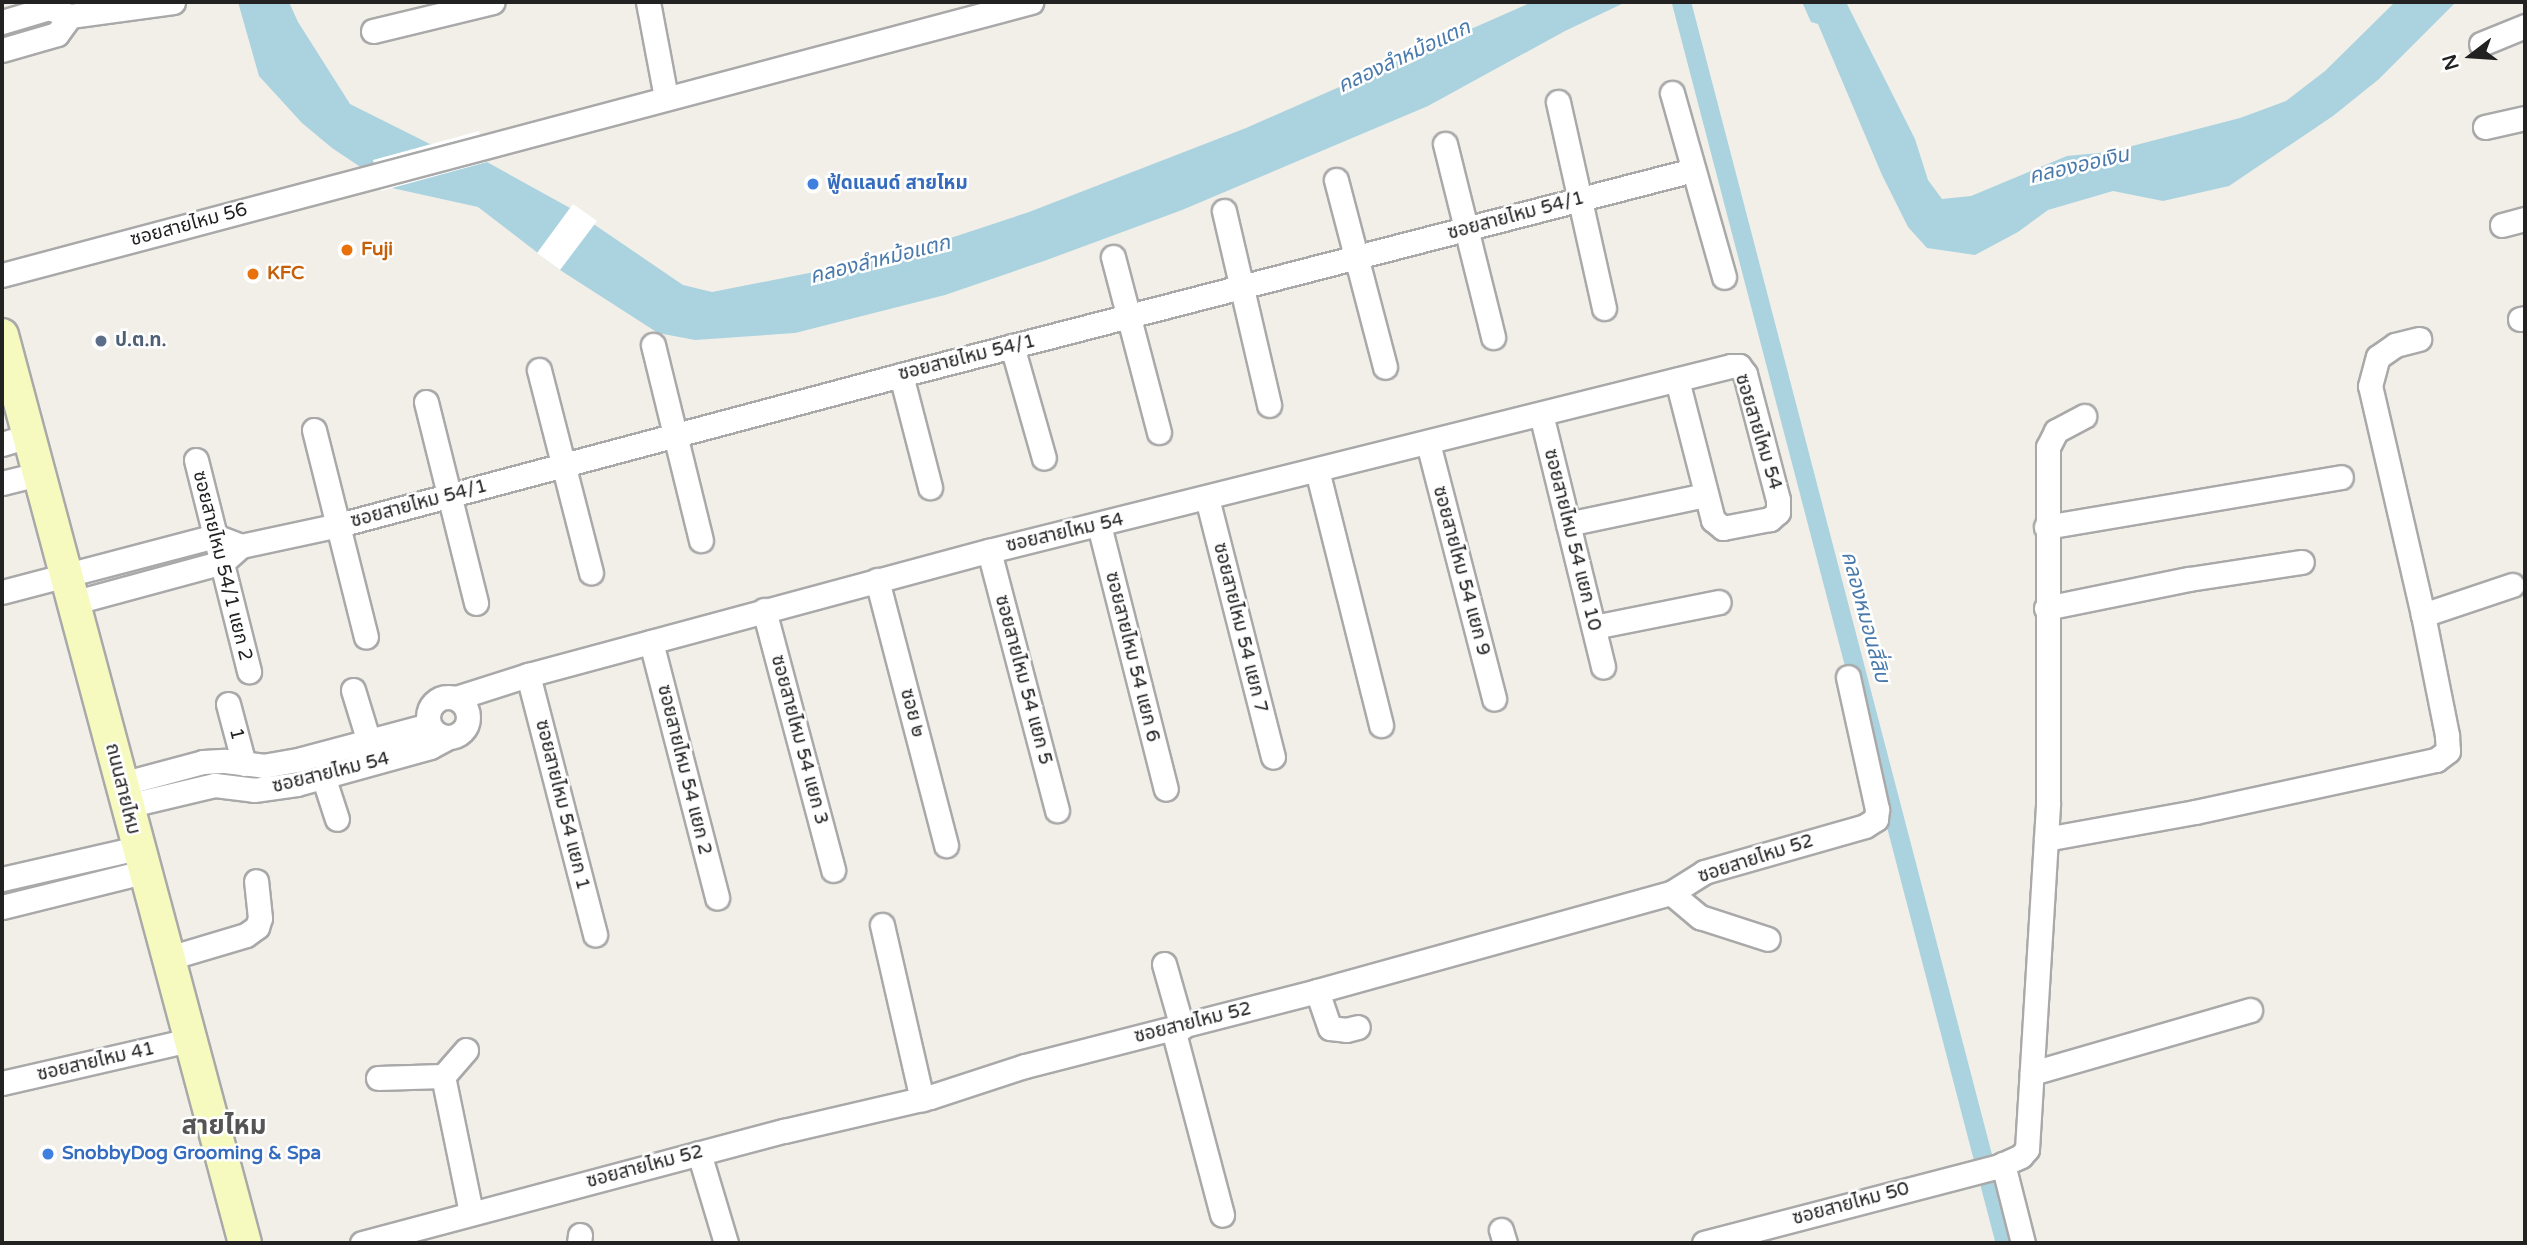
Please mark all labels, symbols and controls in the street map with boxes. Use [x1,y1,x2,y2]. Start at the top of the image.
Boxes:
water label: คลองลำหม้อแตก [1334,15,1474,99]
north arrow [2436,21,2506,91]
text: N [2438,52,2464,73]
water label: คลองออเงิน [2027,142,2131,190]
place label: ฟู้ดแลนด์ สายไหม [827,173,968,195]
marker: ฟู้ดแลนด์ สายไหม [805,176,821,192]
street label: ซอยสายไหม 54/1 [1445,187,1587,245]
street label: ซอยสายไหม 56 [128,198,250,252]
water label: คลองลำหม้อแตก [807,230,953,290]
place label: Fuji [361,239,393,261]
marker: Fuji [339,242,355,258]
place label: KFC [267,263,304,285]
marker: KFC [245,266,261,282]
place label: ป.ต.ท. [115,330,167,352]
street label: ซอยสายไหม 54/1 [896,330,1038,386]
marker: ป.ต.ท. [93,333,109,349]
street label: ซอยสายไหม 54 [1730,371,1786,493]
street label: ซอยสายไหม 54 แยก 10 [1538,447,1606,633]
street label: ซอยสายไหม 54/1 แยก 2 [187,469,257,663]
street label: ซอยสายไหม 54/1 [348,475,490,533]
street label: ซอยสายไหม 54 แยก 9 [1427,484,1495,658]
street label: ซอยสายไหม 54 [1004,508,1126,558]
street label: ซอยสายไหม 54 แยก 7 [1208,540,1272,716]
water label: คลองหมอนสี่สิบ [1835,549,1895,685]
street label: ซอยสายไหม 54 แยก 6 [1100,569,1164,745]
street label: ซอยสายไหม 54 แยก 5 [989,593,1057,767]
street label: ซอยสายไหม 54 แยก 3 [765,653,833,827]
street label: ซอยสายไหม 54 แยก 2 [652,682,716,858]
street label: ซอย ๒ [895,686,929,740]
street label: ซอยสายไหม 54 แยก 1 [530,717,594,893]
street label: 1 [223,725,249,743]
street label: ถนนสายไหม [100,741,144,837]
street label: ซอยสายไหม 54 [270,747,392,799]
street label: ซอยสายไหม 52 [1695,830,1817,888]
street label: ซอยสายไหม 52 [1132,997,1254,1049]
street label: ซอยสายไหม 41 [35,1037,157,1087]
district label: สายไหม [181,1110,267,1142]
street label: ซอยสายไหม 52 [584,1140,706,1194]
place label: SnobbyDog Grooming & Spa [62,1143,321,1165]
marker: SnobbyDog Grooming & Spa [40,1146,56,1162]
street label: ซอยสายไหม 50 [1790,1177,1912,1231]

